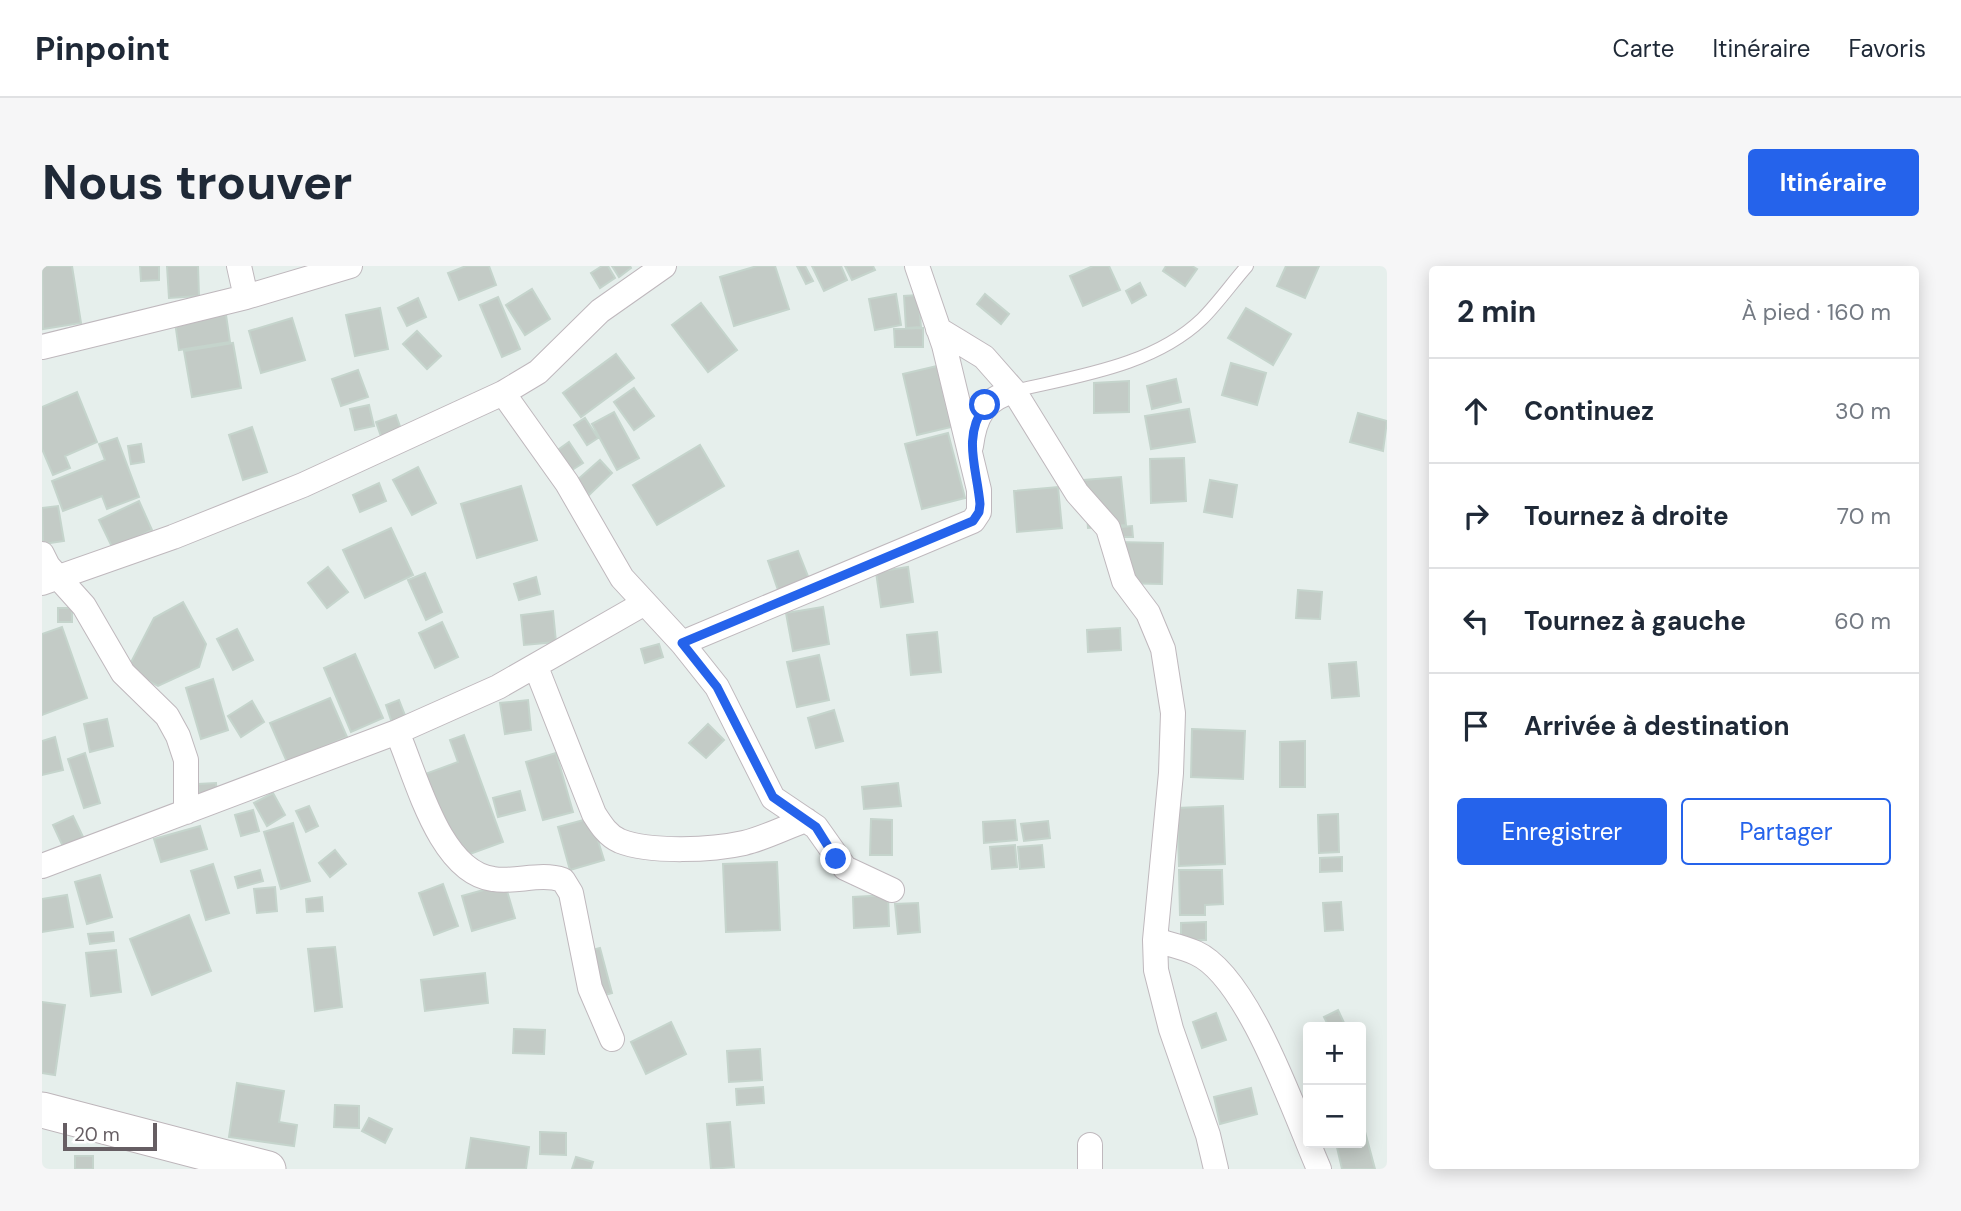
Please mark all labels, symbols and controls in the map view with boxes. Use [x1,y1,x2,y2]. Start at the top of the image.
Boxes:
text: Pinpoint [35,27,170,70]
text: Carte [1613,33,1674,64]
text: Itinéraire [1712,33,1810,64]
text: Favoris [1848,33,1926,64]
button: Itinéraire [1748,149,1919,216]
text: Nous trouver [42,150,352,214]
text: 2 min [1457,292,1536,331]
text: À pied · 160 m [1741,297,1891,327]
route start [969,389,1000,420]
icon: ahead [1457,392,1495,430]
text: Continuez [1524,394,1654,428]
text: 30 m [1835,396,1891,426]
icon: right [1457,497,1495,535]
text: Tournez à droite [1524,499,1729,533]
text: 70 m [1837,501,1891,531]
icon: left [1457,602,1495,640]
text: Tournez à gauche [1524,604,1746,638]
text: 60 m [1834,606,1891,636]
icon: arrive [1457,707,1495,745]
text: Arrivée à destination [1524,709,1790,743]
button: Enregistrer [1457,798,1667,865]
button: Partager [1681,798,1891,865]
route end [820,843,851,874]
map controls [1303,1022,1366,1148]
button: + [1303,1022,1366,1085]
button: − [1303,1085,1366,1148]
scale bar [63,1120,158,1152]
text: 20 m [74,1122,120,1147]

